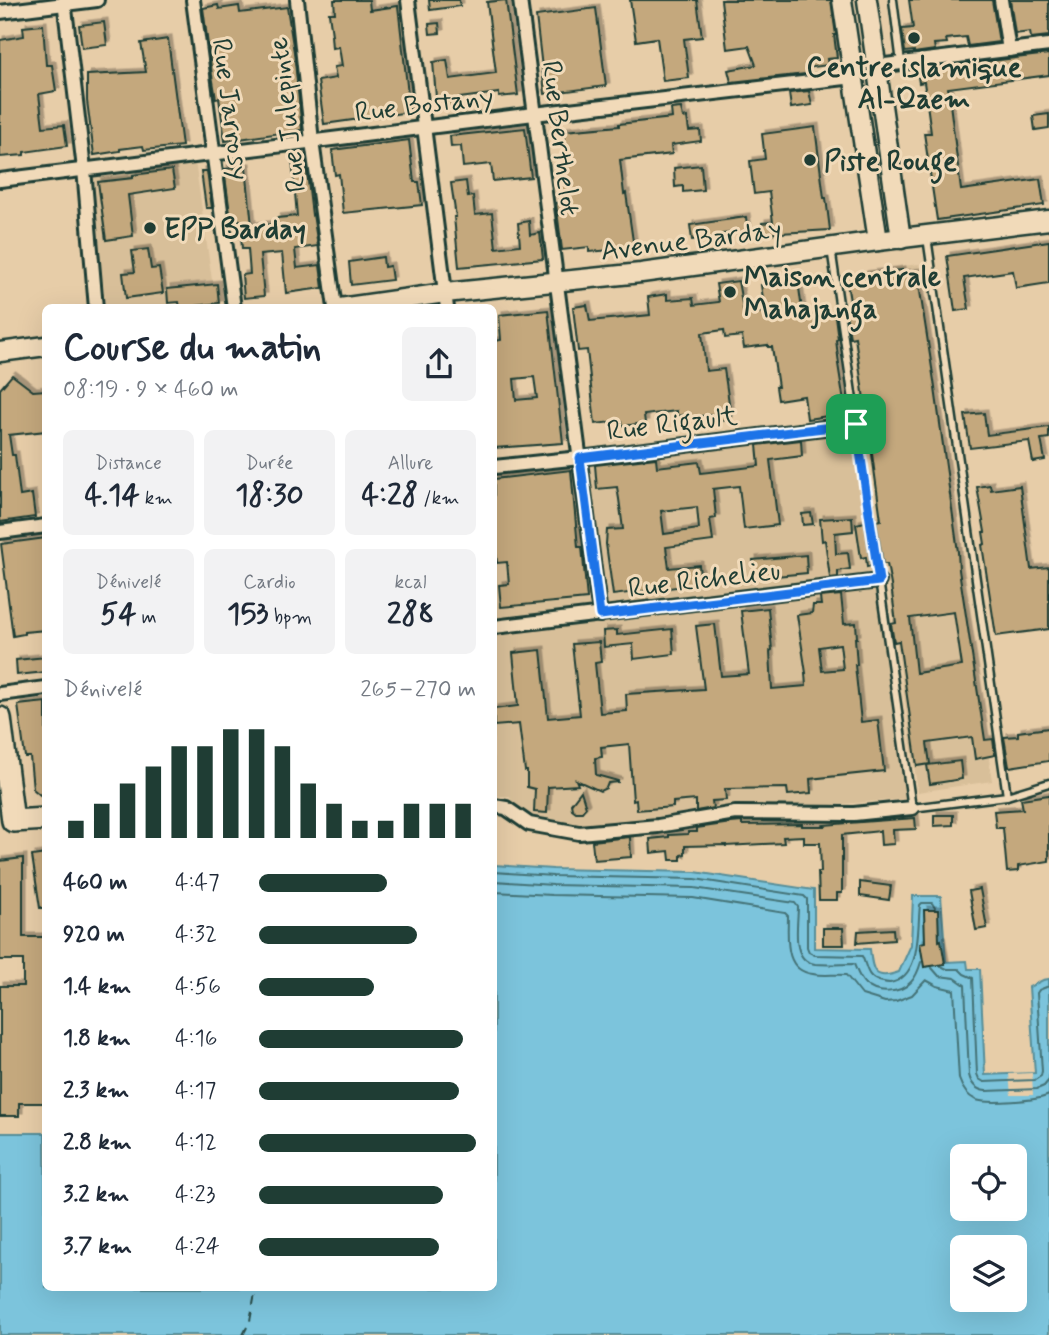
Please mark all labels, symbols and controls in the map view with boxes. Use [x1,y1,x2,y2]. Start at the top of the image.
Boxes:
marker: Centre islamique Al-Qaem [906,30,922,46]
street label: Rue Julepinte [261,35,316,194]
street label: Rue Jarrosy [201,36,258,183]
place label: Centre islamique Al-Qaem [807,50,1022,119]
street label: Rue Berthelot [532,59,587,218]
street label: Rue Bostany [353,79,496,132]
place label: Piste Rouge [824,144,957,184]
marker: Piste Rouge [802,152,818,168]
place label: EPP Barday [164,212,306,249]
street label: Avenue Barday [599,212,784,271]
marker: EPP Barday [142,220,158,236]
place label: Maison centrale Mahajanga [744,260,941,332]
marker: Maison centrale Mahajanga [722,284,738,300]
text: Course du matin [63,324,321,373]
button: share [402,327,476,401]
text: 08:19 · 9 × 460 m [63,375,239,405]
pin [826,394,886,454]
street label: Rue Rigault [605,398,741,454]
icon: arrive [837,405,875,443]
text: Distance [95,451,162,476]
text: Durée [246,451,293,476]
text: Allure [388,451,433,476]
text: 4.14 [84,476,140,515]
text: 18:30 [235,476,304,515]
text: 4:28 [362,476,418,515]
text: km [140,486,173,511]
text: /km [418,486,459,511]
street label: Rue Richelieu [626,553,783,608]
text: Dénivelé [96,570,161,595]
text: Cardio [243,570,296,595]
text: kcal [395,570,426,595]
text: 54 [100,595,136,634]
text: 153 [227,595,269,634]
text: 288 [387,595,434,634]
text: m [136,605,157,630]
text: bpm [269,605,312,630]
text: Dénivelé [63,675,142,705]
text: 265–270 m [360,675,476,705]
text: 460 m [63,868,127,898]
text: 4:47 [175,868,219,898]
text: 920 m [63,920,125,950]
text: 4:32 [175,920,217,950]
text: 1.4 km [63,972,131,1002]
text: 4:56 [175,972,221,1002]
text: 1.8 km [63,1024,131,1054]
text: 4:16 [175,1024,218,1054]
text: 2.3 km [63,1076,129,1106]
text: 4:17 [175,1076,216,1106]
text: 2.8 km [63,1128,132,1158]
text: 4:12 [175,1128,217,1158]
map controls [950,1144,1027,1312]
button: locate [950,1144,1027,1221]
text: 3.2 km [63,1180,129,1210]
text: 4:23 [175,1180,216,1210]
text: 3.7 km [63,1232,132,1262]
text: 4:24 [175,1232,220,1262]
button: layers [950,1235,1027,1312]

